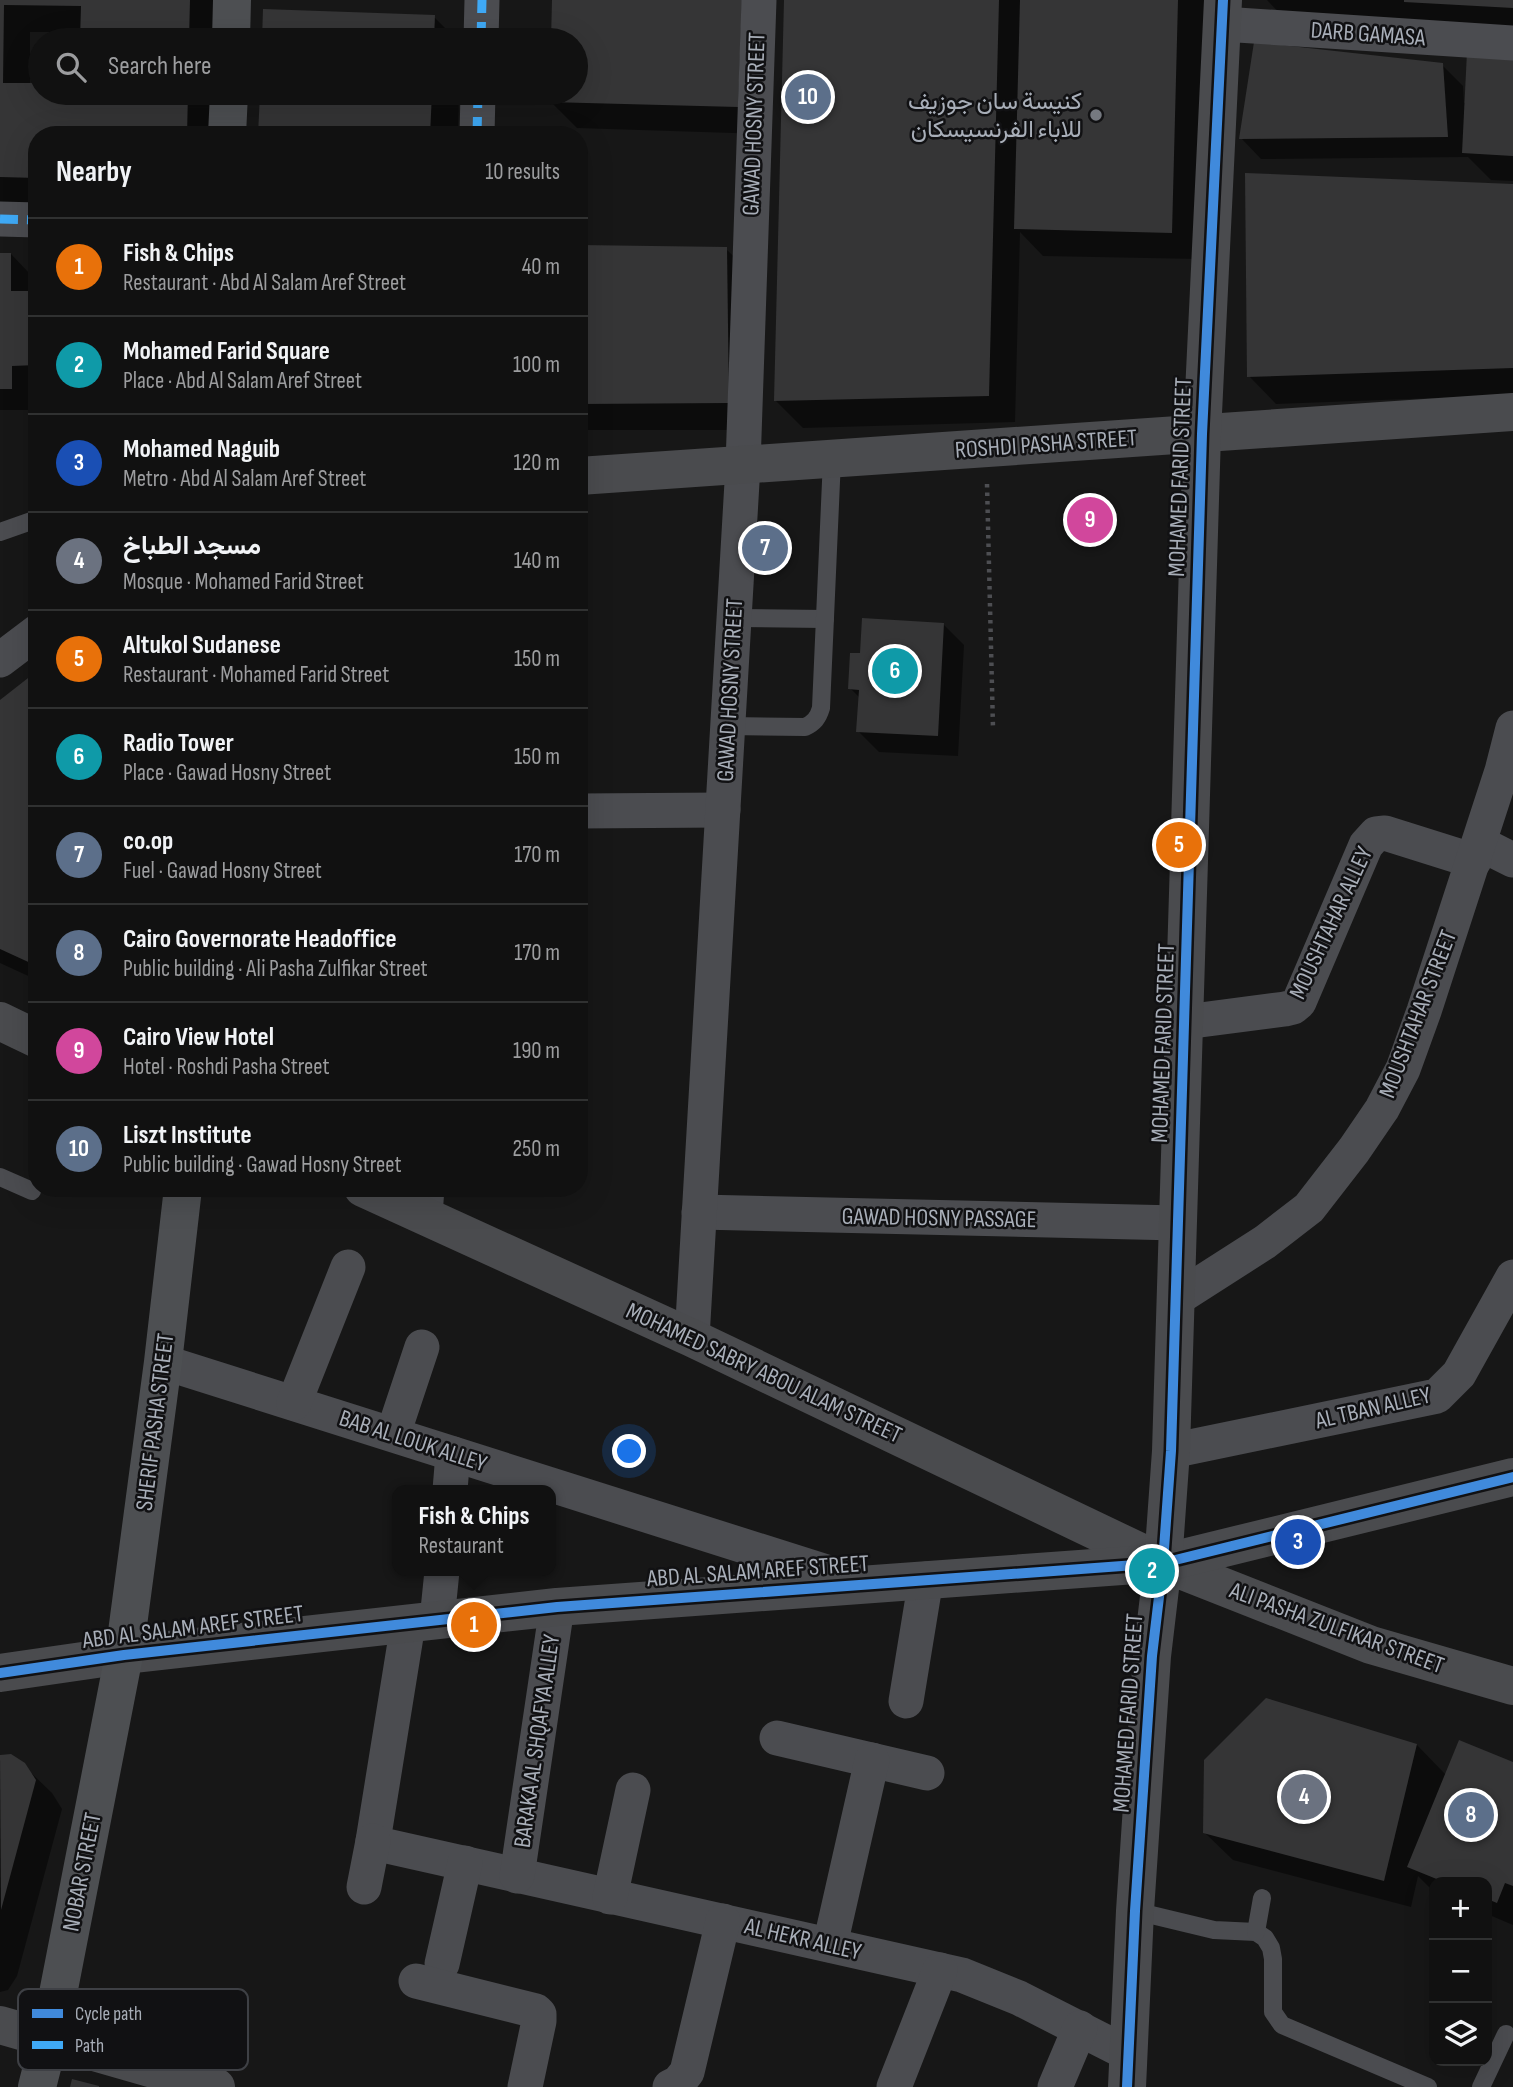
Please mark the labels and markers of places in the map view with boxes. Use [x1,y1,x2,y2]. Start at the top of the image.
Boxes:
pin: 10 [785,71,831,123]
place label: كنيسة سان جوزيف للاباء الفرنسيسكان [908,87,1082,144]
marker: كنيسة سان جوزيف للاباء الفرنسيسكان [1088,107,1104,123]
pin: 9 [1067,494,1113,546]
pin: 7 [742,522,788,574]
pin: 6 [872,645,918,697]
pin: 5 [1156,819,1202,871]
pin: 3 [1275,1516,1321,1568]
pin: 2 [1129,1545,1175,1597]
pin: 1 [451,1599,497,1651]
pin: 4 [1281,1771,1327,1823]
pin: 8 [1448,1789,1494,1841]

